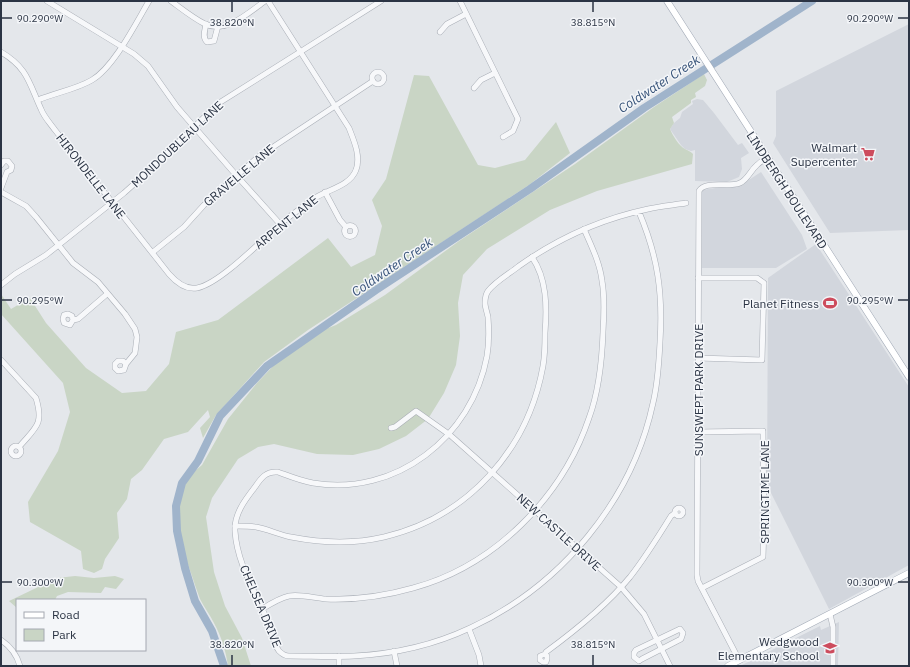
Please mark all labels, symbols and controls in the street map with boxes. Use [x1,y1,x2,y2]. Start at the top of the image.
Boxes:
text: 90.290°W [17,12,63,25]
text: 90.290°W [847,12,893,25]
text: 38.820°N [210,16,254,29]
text: 38.815°N [571,16,615,29]
water label: Coldwater Creek [615,51,703,117]
street label: MONDOUBLEAU LANE [128,98,226,190]
street label: LINDBERGH BOULEVARD [743,128,831,252]
street label: HIRONDELLE LANE [53,130,129,222]
place label: Walmart Supercenter [791,140,858,169]
street label: GRAVELLE LANE [200,141,278,209]
supermarket icon: Walmart Supercenter [860,146,876,162]
street label: ARPENT LANE [251,192,321,252]
water label: Coldwater Creek [348,234,436,300]
text: 90.295°W [17,294,63,307]
text: 90.295°W [847,294,893,307]
sports icon: Planet Fitness [822,295,838,311]
place label: Planet Fitness [743,296,819,311]
street label: SUNSWEPT PARK DRIVE [691,324,706,456]
street label: SPRINGTIME LANE [757,440,772,544]
street label: NEW CASTLE DRIVE [514,490,604,574]
street label: CHELSEA DRIVE [237,562,285,650]
text: 90.300°W [17,576,63,589]
text: 90.300°W [847,576,893,589]
legend [16,599,146,651]
text: Road [52,607,80,622]
text: Park [52,627,77,642]
place label: Wedgwood Elementary School [718,634,819,663]
text: 38.820°N [210,638,254,651]
text: 38.815°N [571,638,615,651]
school or university icon: Wedgwood Elementary School [822,640,838,656]

